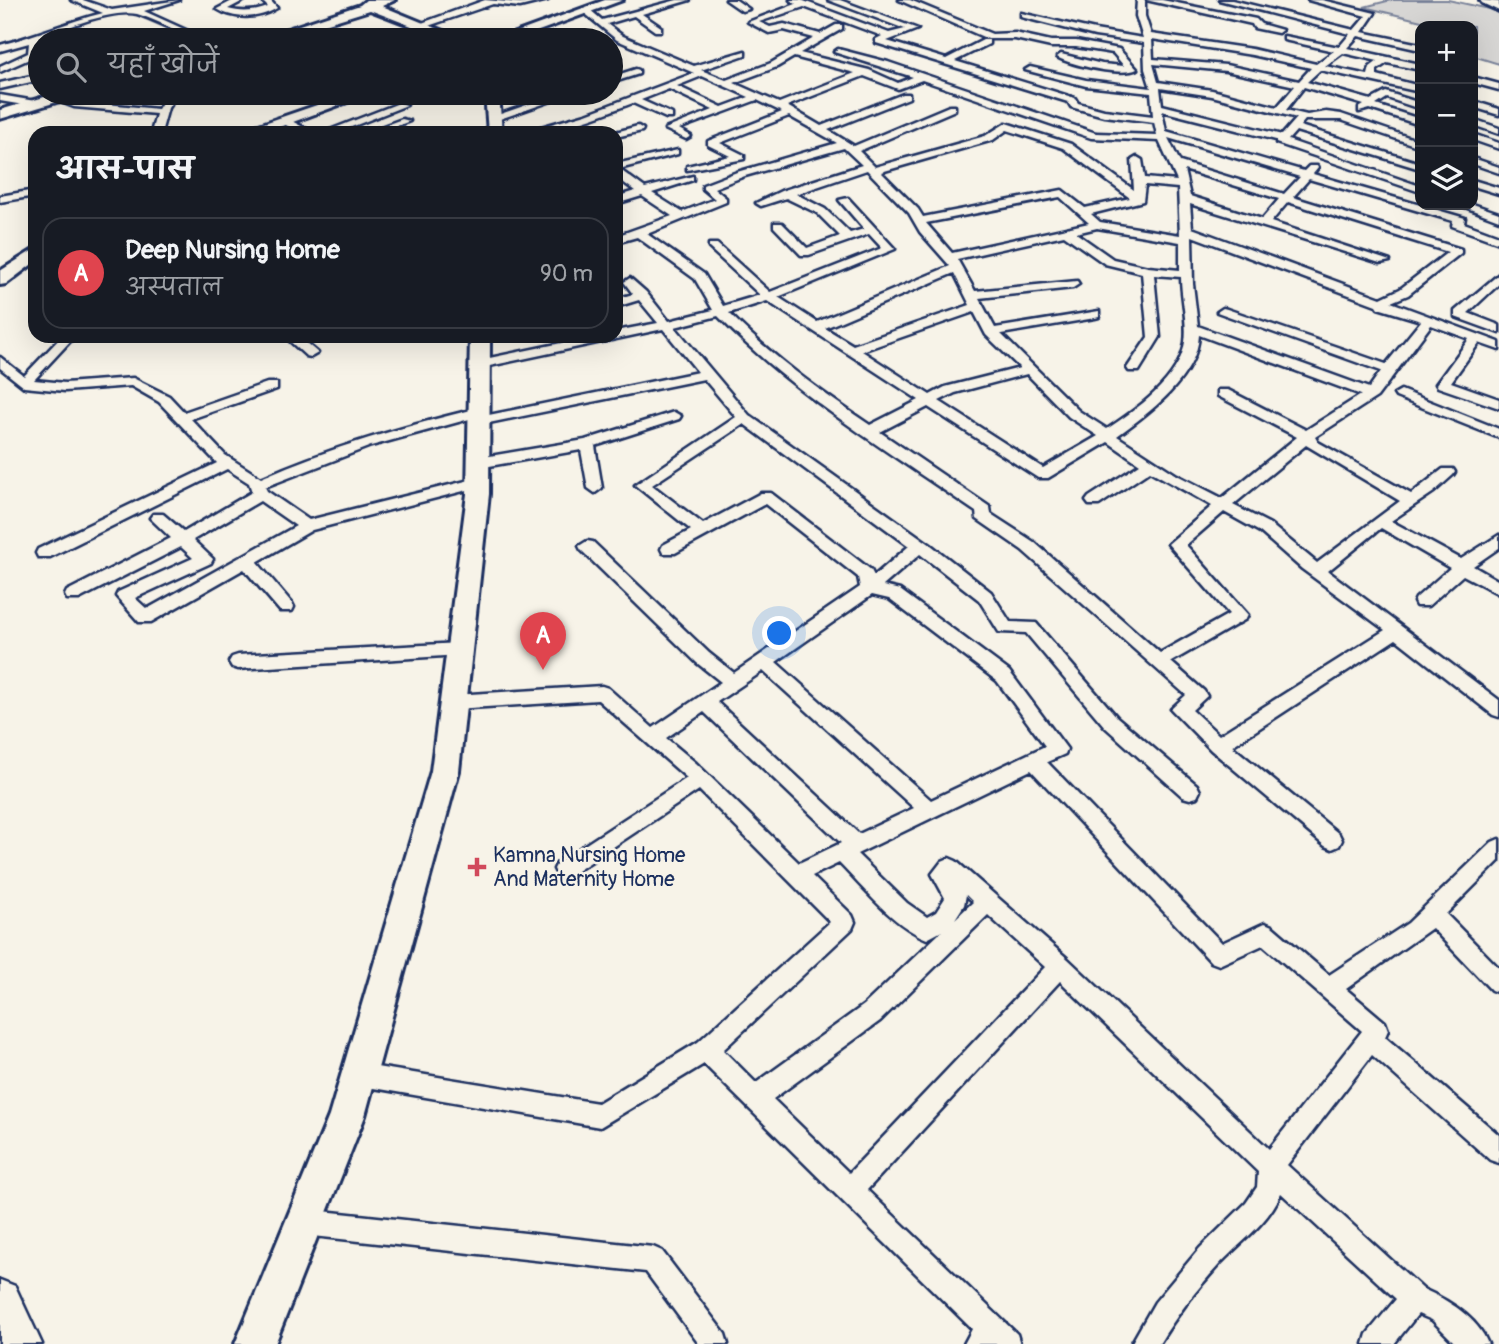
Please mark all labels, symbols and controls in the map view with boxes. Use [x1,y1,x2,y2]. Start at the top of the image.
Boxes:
map controls [1415,21,1478,210]
button: + [1415,21,1478,84]
search box [28,28,623,105]
icon: search [52,48,90,86]
text: यहाँ खोजें [108,49,219,81]
button: − [1415,84,1478,147]
button: layers [1415,147,1478,210]
text: आस-पास [56,151,194,188]
text: Deep Nursing Home [125,234,340,266]
text: A [74,259,88,288]
text: 90 m [540,259,593,288]
text: अस्पताल [125,273,223,302]
pin: A [520,612,566,670]
your location [762,616,796,650]
place label: Kamna Nursing Home And Maternity Home [493,842,686,893]
marker: Kamna Nursing Home And Maternity Home [467,857,487,877]

